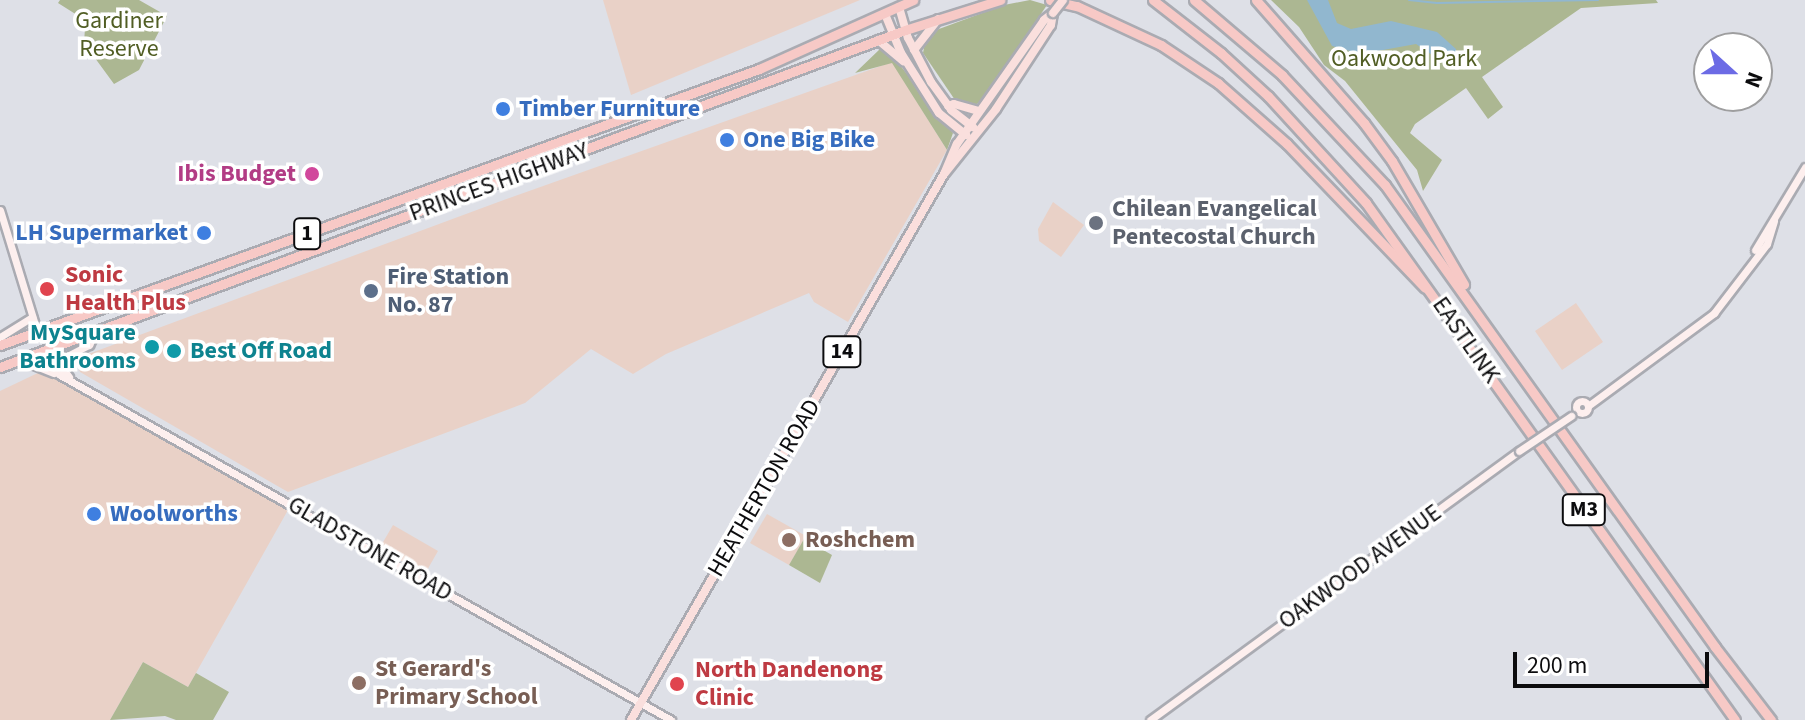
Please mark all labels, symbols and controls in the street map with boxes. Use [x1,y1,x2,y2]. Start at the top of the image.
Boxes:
park label: Gardiner Reserve [75,7,163,63]
north arrow [1693,32,1773,112]
park label: Oakwood Park [1331,45,1477,73]
text: N [1736,67,1771,92]
place label: Timber Furniture [519,95,700,123]
marker: Timber Furniture [494,100,512,118]
place label: One Big Bike [743,126,875,154]
marker: One Big Bike [718,131,736,149]
street label: PRINCES HIGHWAY [406,136,592,228]
place label: Ibis Budget [177,160,296,188]
marker: Ibis Budget [303,165,321,183]
place label: Chilean Evangelical Pentecostal Church [1112,195,1317,251]
marker: Chilean Evangelical Pentecostal Church [1087,214,1105,232]
road number: 1 [293,216,321,252]
place label: LH Supermarket [15,219,188,247]
marker: LH Supermarket [195,224,213,242]
place label: Sonic Health Plus [65,261,186,317]
place label: Fire Station No. 87 [387,263,509,319]
marker: Sonic Health Plus [36,278,58,300]
marker: Fire Station No. 87 [362,282,380,300]
street label: EASTLINK [1426,291,1506,389]
place label: MySquare Bathrooms [19,319,136,375]
road number: 14 [822,334,862,370]
place label: Best Off Road [190,337,332,365]
marker: MySquare Bathrooms [143,338,161,356]
marker: Best Off Road [165,342,183,360]
street label: HEATHERTON ROAD [701,394,827,582]
street label: GLADSTONE ROAD [283,490,457,608]
road number: M3 [1560,492,1608,528]
street label: OAKWOOD AVENUE [1273,498,1447,636]
place label: Woolworths [110,500,238,528]
marker: Woolworths [85,505,103,523]
place label: Roshchem [805,526,915,554]
marker: Roshchem [780,531,798,549]
scale bar [1517,636,1713,686]
text: 200 m [1527,648,1587,683]
place label: St Gerard's Primary School [375,655,538,711]
place label: North Dandenong Clinic [695,656,883,712]
marker: North Dandenong Clinic [666,673,688,695]
marker: St Gerard's Primary School [350,674,368,692]

